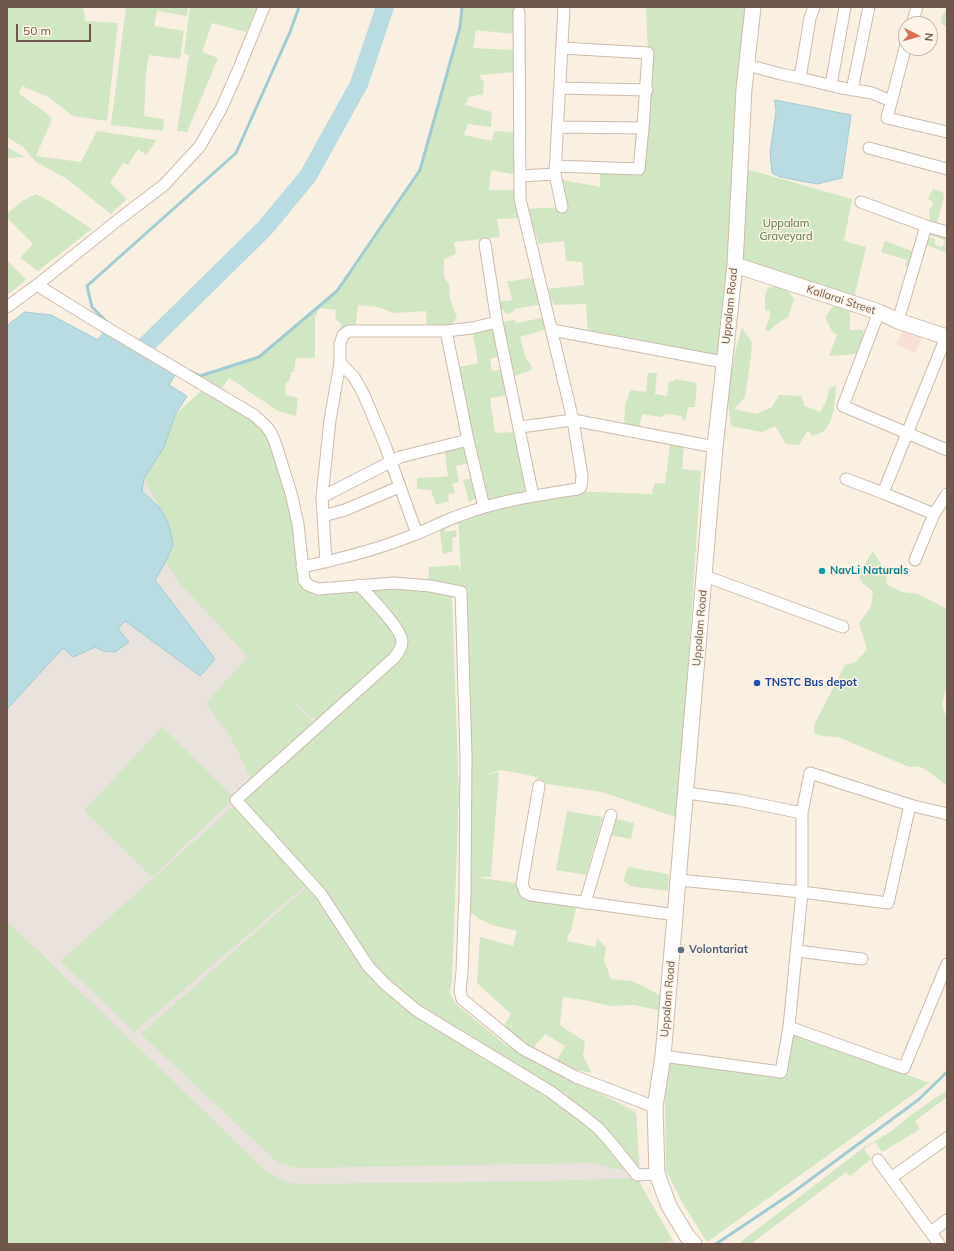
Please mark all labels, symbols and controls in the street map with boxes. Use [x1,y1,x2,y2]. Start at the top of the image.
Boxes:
scale bar [18,16,93,42]
north arrow [898,16,938,56]
text: 50 m [23,23,51,38]
text: N [922,32,936,42]
park label: Uppalam Graveyard [759,217,813,243]
street label: Uppalam Road [719,267,741,345]
street label: Kallarai Street [805,283,877,317]
place label: NavLi Naturals [830,564,908,578]
marker: NavLi Naturals [817,566,827,576]
street label: Uppalam Road [690,589,710,667]
place label: TNSTC Bus depot [765,676,857,690]
marker: TNSTC Bus depot [752,678,762,688]
place label: Volontariat [689,943,748,957]
marker: Volontariat [676,945,686,955]
street label: Uppalam Road [658,960,678,1038]

